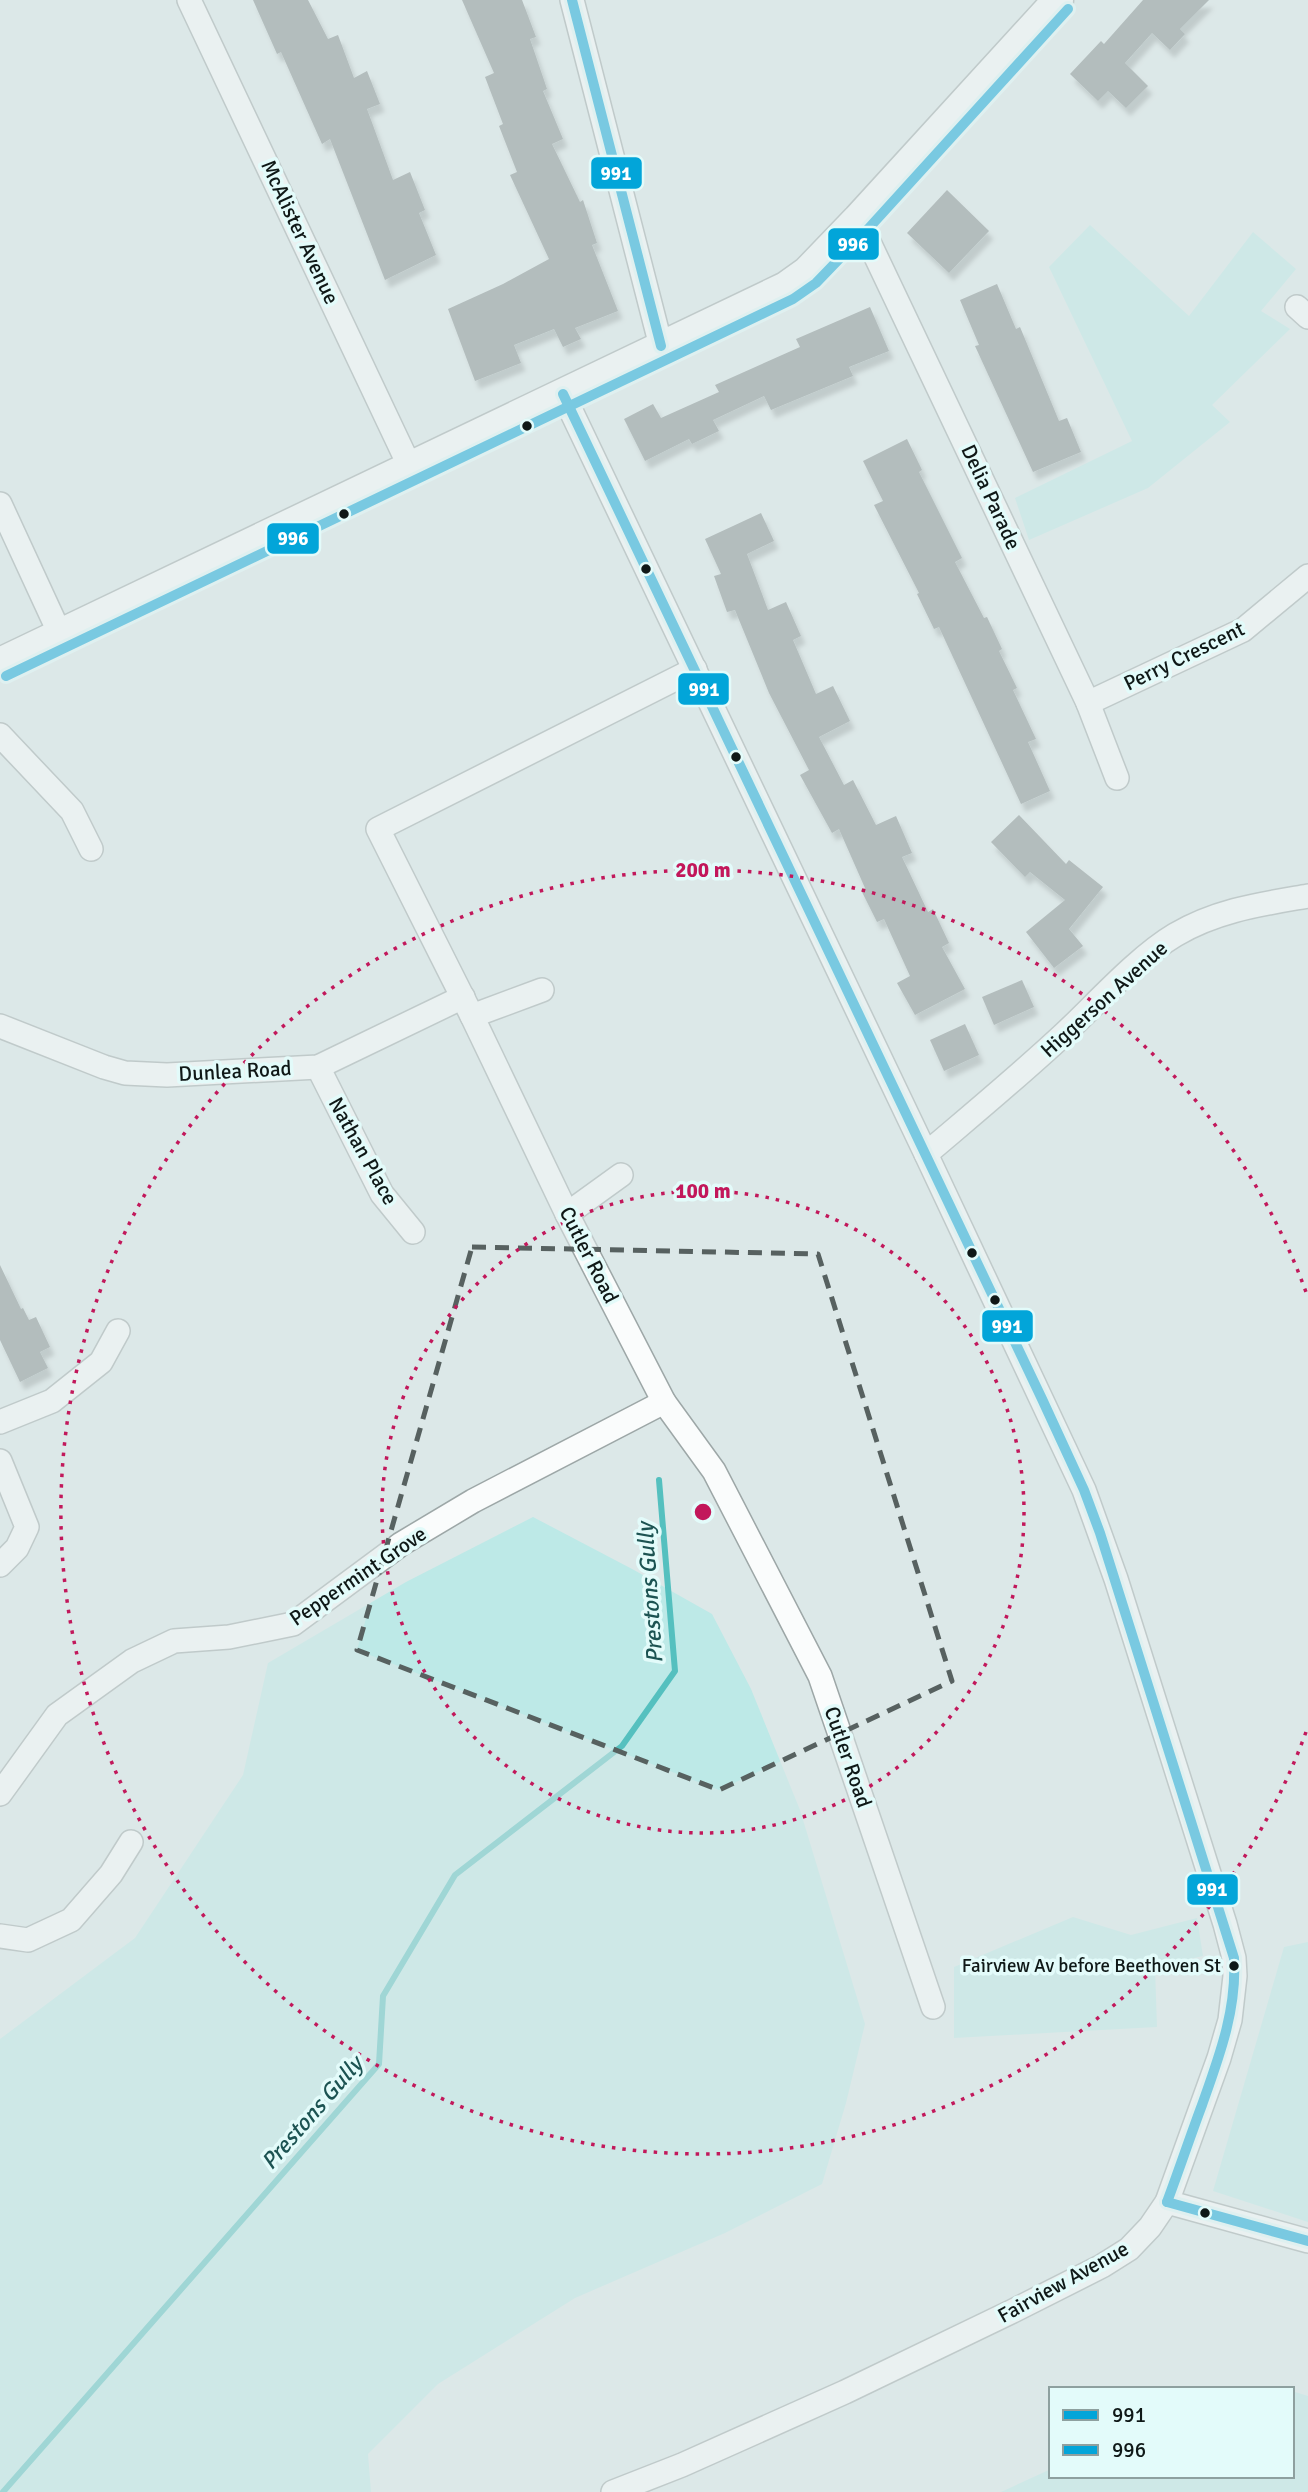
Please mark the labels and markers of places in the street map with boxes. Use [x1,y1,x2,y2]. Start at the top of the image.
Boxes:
unlabelled marker [520,419,534,433]
unlabelled marker [337,507,351,521]
unlabelled marker [639,562,653,576]
unlabelled marker [729,750,743,764]
unlabelled marker [965,1246,979,1260]
unlabelled marker [988,1293,1002,1307]
centre of rings [691,1500,715,1524]
place label: Fairview Av before Beethoven St [962,1954,1221,1978]
marker: Fairview Av before Beethoven St [1227,1959,1241,1973]
unlabelled marker [1198,2206,1212,2220]

